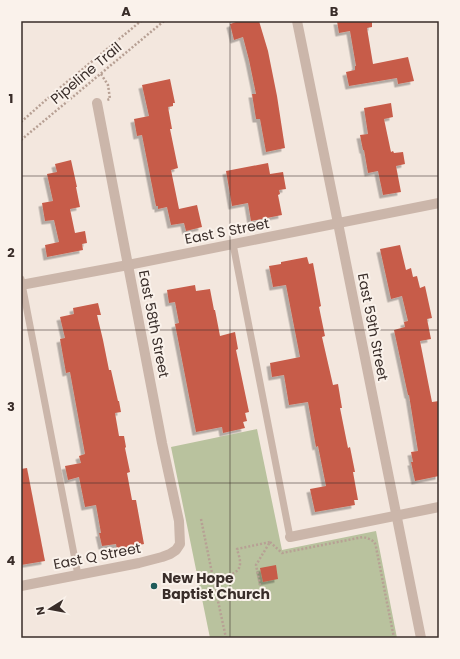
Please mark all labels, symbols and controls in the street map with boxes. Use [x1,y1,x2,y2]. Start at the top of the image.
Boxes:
text: A [121,2,131,21]
text: B [330,2,339,21]
street label: Pipeline Trail [46,37,126,109]
text: 1 [9,89,13,108]
street label: East S Street [183,213,271,249]
text: 2 [7,243,15,262]
street label: East 58th Street [134,268,174,380]
street label: East 59th Street [353,272,393,382]
text: 3 [7,397,15,416]
street label: East Q Street [52,538,142,574]
text: 4 [7,551,16,570]
place label: New Hope Baptist Church [162,568,270,604]
marker: New Hope Baptist Church [149,581,159,591]
north arrow [30,589,70,629]
text: N [32,605,49,616]

